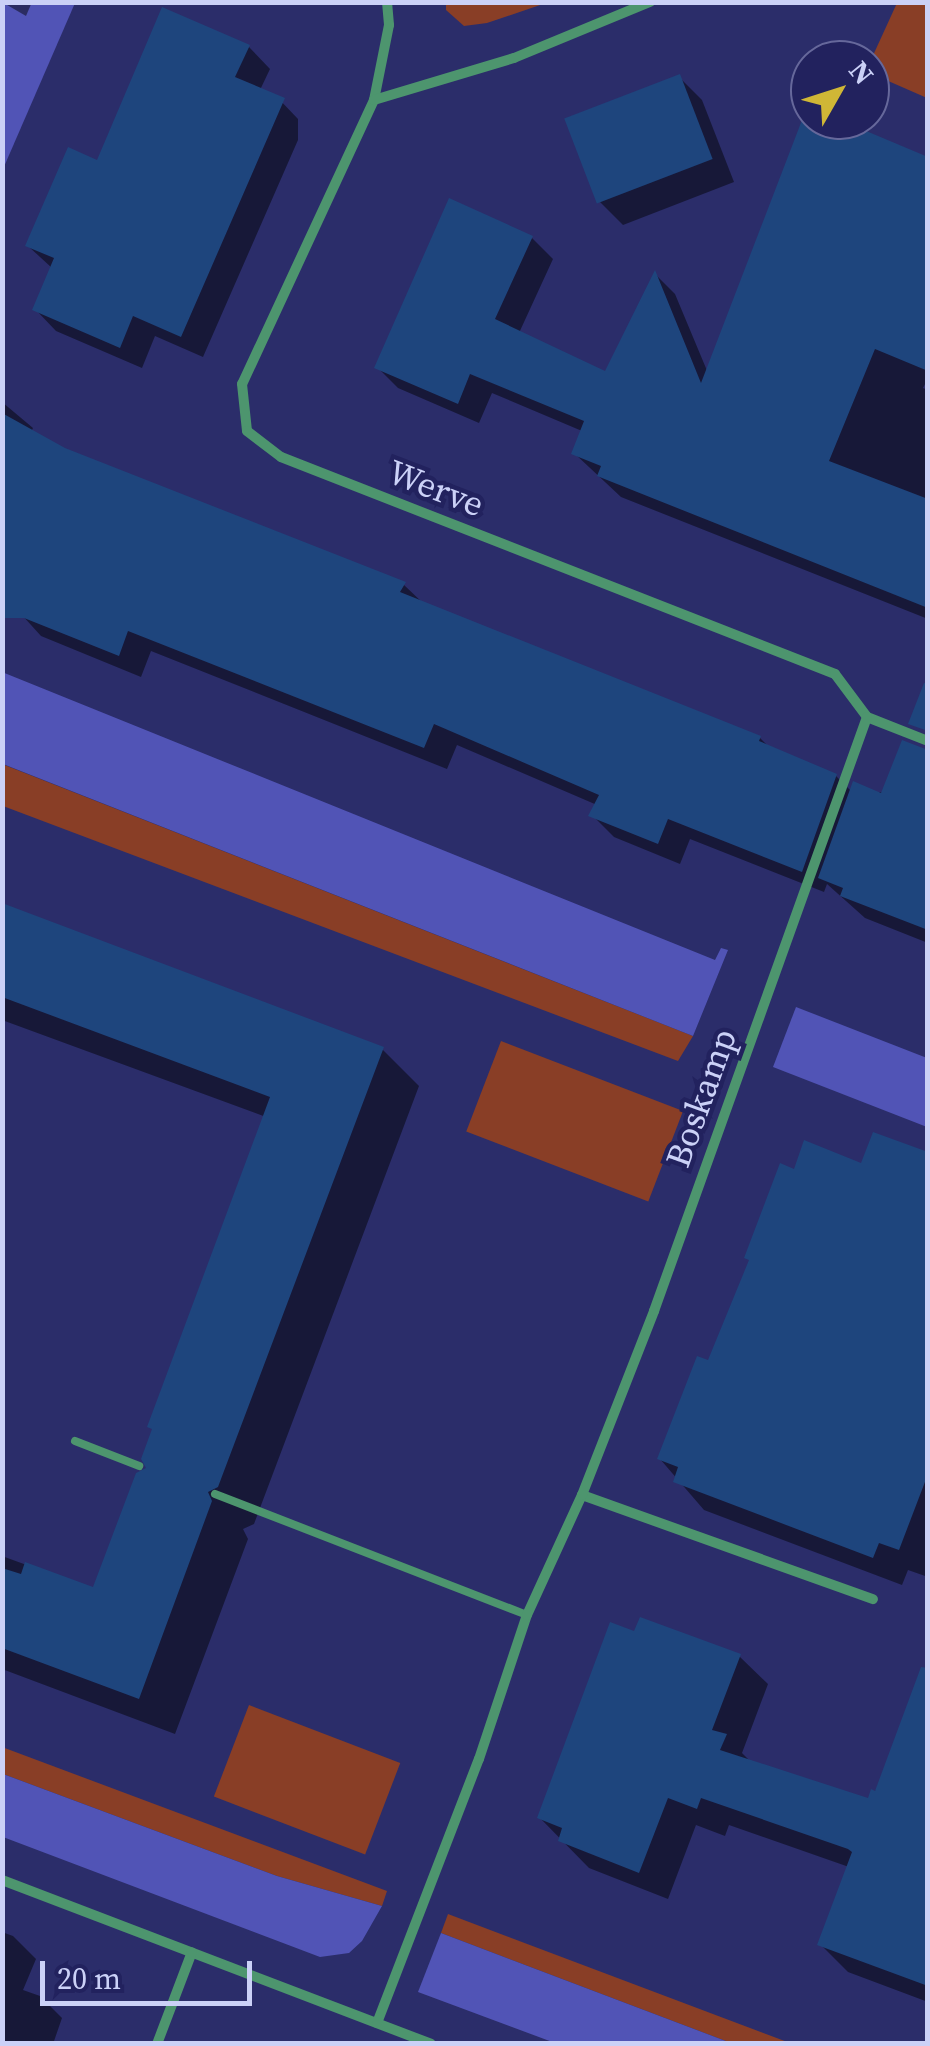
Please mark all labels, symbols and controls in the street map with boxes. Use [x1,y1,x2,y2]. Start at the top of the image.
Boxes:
north arrow [790,40,890,140]
text: N [841,52,883,92]
street label: Werve [382,451,490,525]
street label: Boskamp [657,1023,745,1173]
scale bar [45,1941,258,2003]
text: 20 m [57,1958,121,1999]

